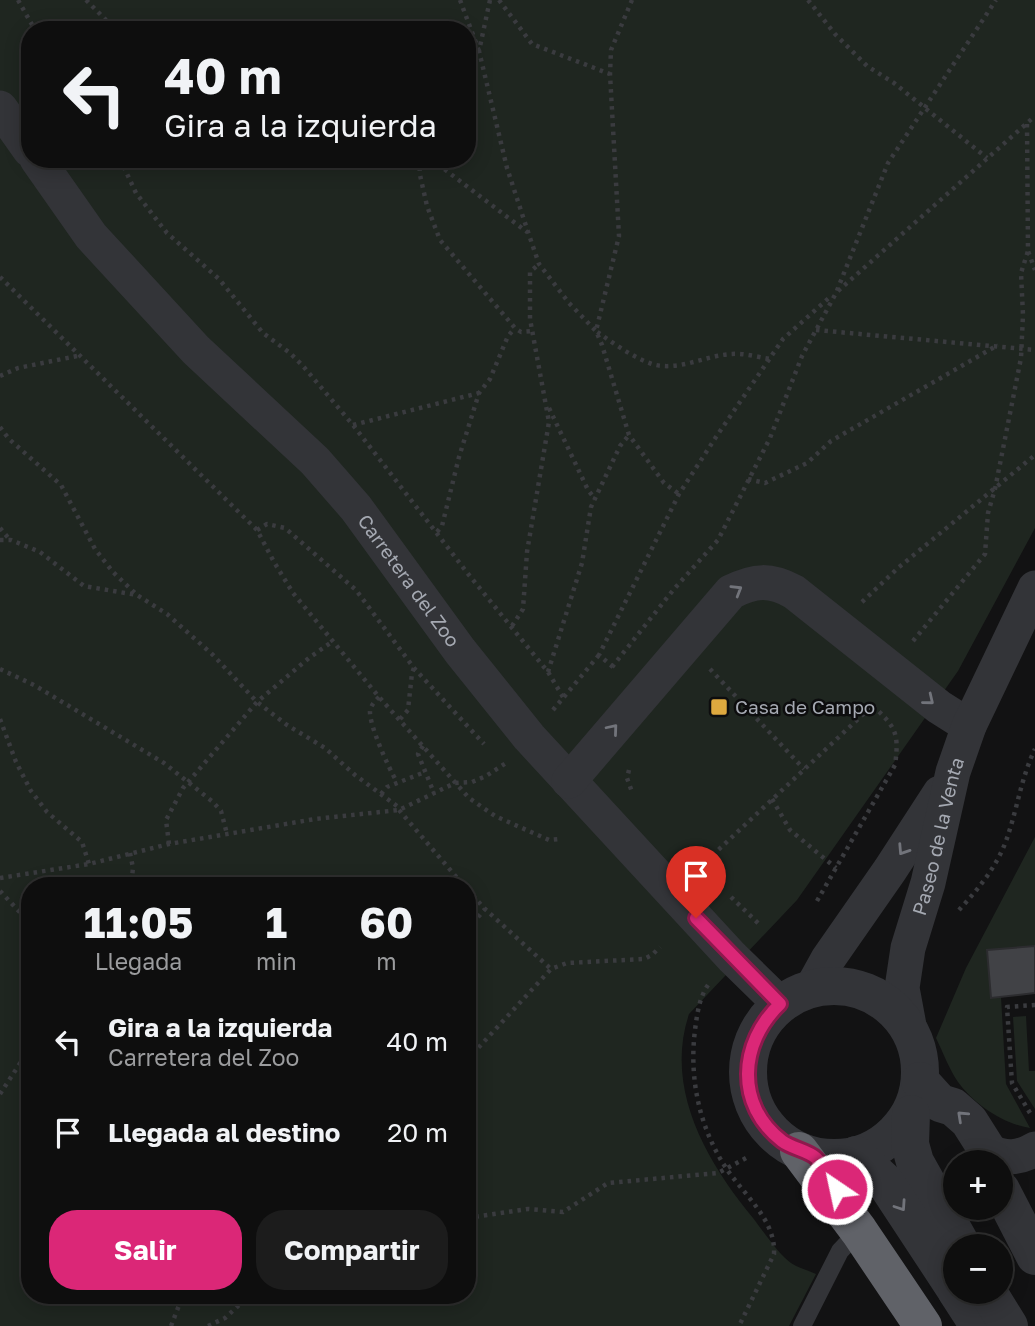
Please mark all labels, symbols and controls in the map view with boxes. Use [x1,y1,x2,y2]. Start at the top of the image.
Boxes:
text: 40 m [164,46,282,105]
icon: left [49,49,140,140]
text: Gira a la izquierda [164,106,437,144]
street label: Carretera del Zoo [353,510,465,651]
one-way arrow [729,585,742,598]
one-way arrow [921,692,934,704]
place label: Casa de Campo [735,695,875,718]
marker: Casa de Campo [709,697,729,717]
one-way arrow [605,724,617,737]
street label: Paseo de la Venta [907,754,968,918]
one-way arrow [899,842,911,855]
pin [666,846,726,918]
icon: arrive [677,857,715,895]
text: 11:05 [84,897,193,947]
text: 1 [265,897,287,947]
text: 60 [359,897,413,947]
text: Llegada [95,947,182,975]
text: min [256,947,297,975]
text: m [376,947,396,975]
text: Gira a la izquierda [108,1012,332,1043]
icon: left [49,1023,87,1061]
text: 40 m [387,1026,448,1057]
text: Carretera del Zoo [108,1043,299,1071]
one-way arrow [957,1111,970,1124]
icon: arrive [49,1114,87,1152]
text: Llegada al destino [108,1117,340,1148]
text: 20 m [387,1117,448,1148]
map controls [943,1150,1013,1304]
button: + [943,1150,1013,1220]
position arrow [800,1152,874,1226]
one-way arrow [893,1198,905,1211]
button: Salir [49,1210,242,1290]
button: Compartir [256,1210,448,1290]
button: − [943,1234,1013,1304]

